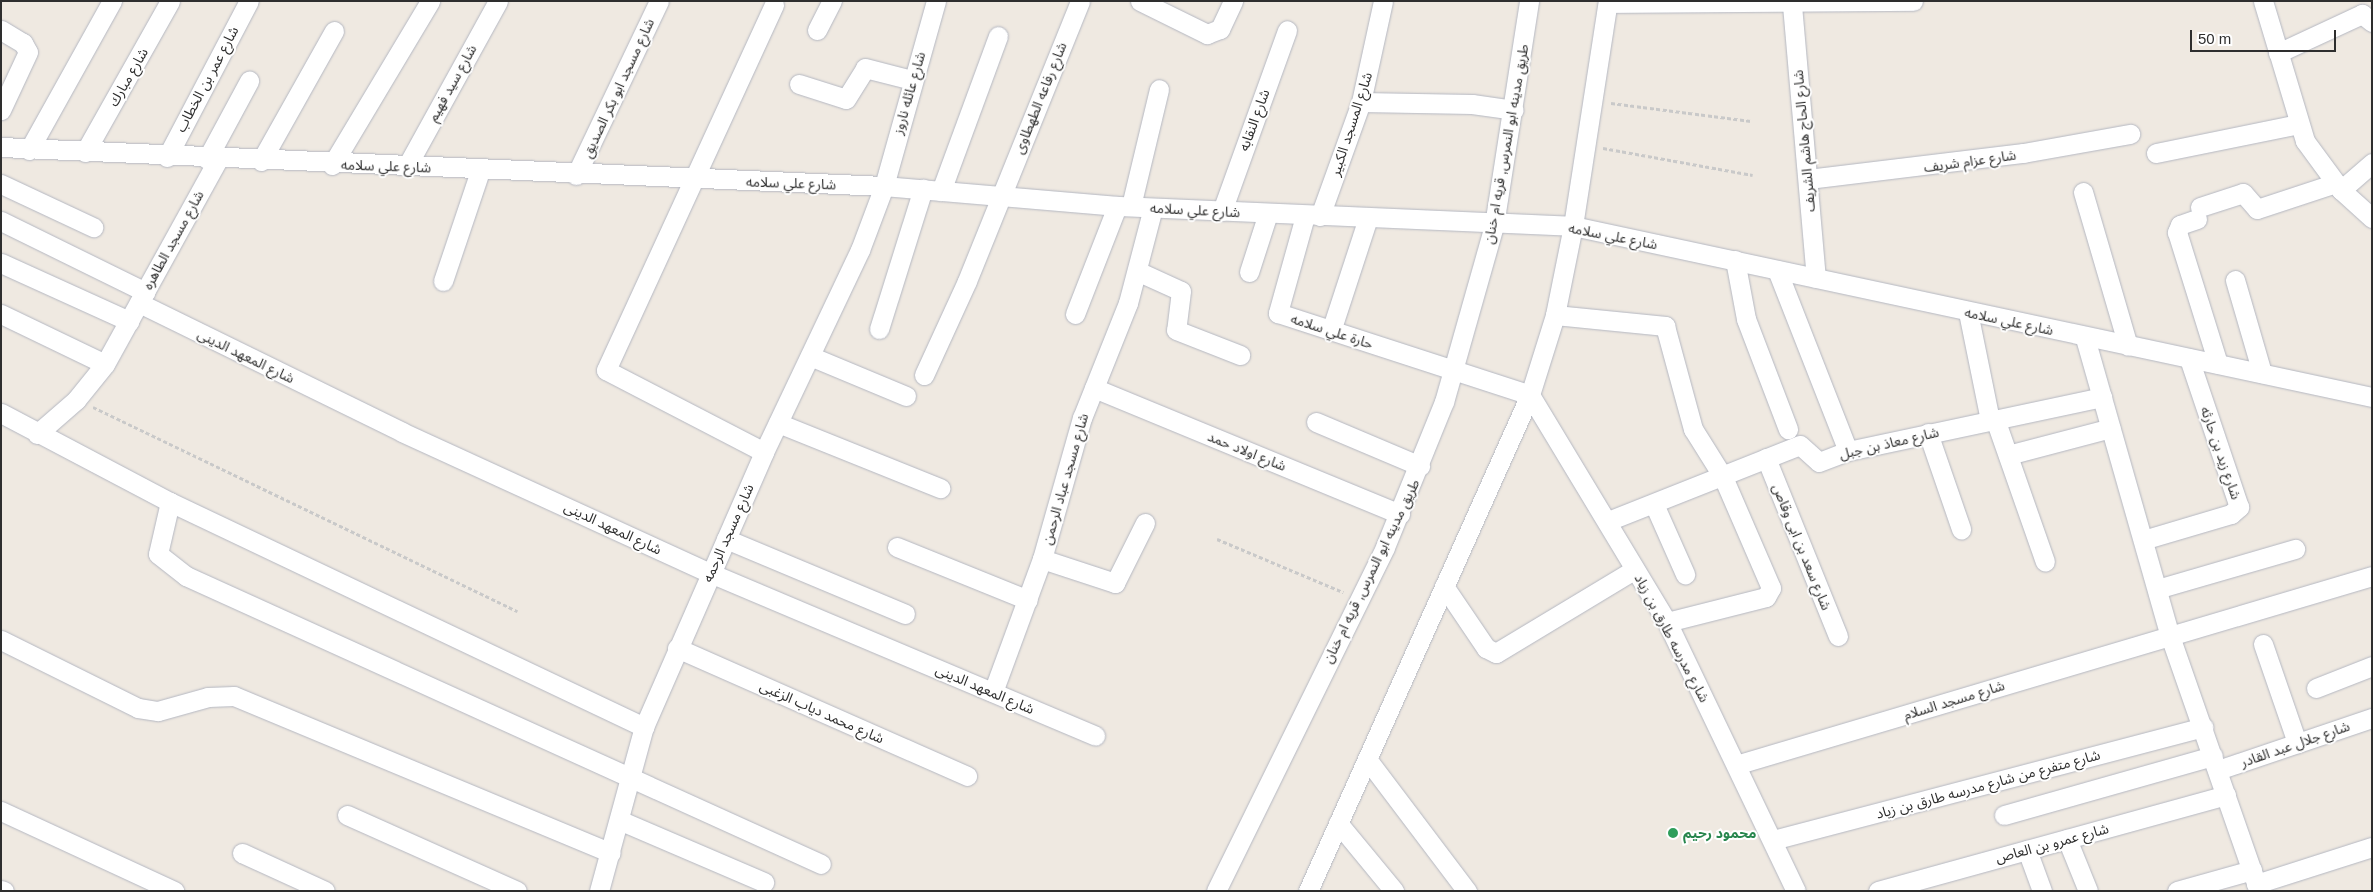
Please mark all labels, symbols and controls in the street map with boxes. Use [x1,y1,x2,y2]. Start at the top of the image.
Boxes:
street label: شارع مسجد ابو بكر الصديق [578,16,658,160]
scale bar [2193,20,2339,52]
street label: شارع عمر بن الخطاب [172,23,242,135]
text: 50 m [2198,30,2231,47]
street label: شارع رفاعه الطهطاوى [1010,40,1070,156]
street label: شارع سيد فهيم [424,42,480,124]
street label: طريق مدينه ابو النمرس, قريه ام خنان [1480,43,1532,245]
street label: شارع مبارك [105,45,151,109]
street label: شارع عائله ناروز [889,50,929,136]
street label: شارع الحاج هاشم الشريف [1789,69,1819,213]
street label: شارع المسجد الكبير [1326,70,1376,178]
street label: شارع النقابه [1235,87,1273,153]
street label: شارع عزام شريف [1923,146,2017,176]
street label: شارع علي سلامه [341,156,431,176]
street label: شارع علي سلامه [746,173,836,193]
street label: شارع مسجد الطاهره [139,188,207,292]
street label: شارع علي سلامه [1150,199,1240,221]
street label: شارع علي سلامه [1567,219,1659,253]
street label: شارع علي سلامه [1963,303,2055,339]
street label: حارة علي سلامه [1289,310,1375,352]
street label: شارع المعهد الدينى [195,325,297,387]
street label: شارع زيد بن حارثه [2197,404,2245,502]
street label: شارع مسجد عباد الرحمن [1038,411,1092,547]
street label: شارع معاذ بن جبل [1838,423,1940,463]
street label: شارع اولاد حمد [1205,428,1289,474]
street label: طريق مدينه ابو النمرس, قريه ام خنان [1319,476,1423,666]
street label: شارع مسجد الرحمه [699,481,757,585]
street label: شارع سعد بن ابى وقاص [1769,481,1835,613]
street label: شارع المعهد الدينى [562,498,664,558]
street label: شارع مدرسه طارق بن زياد [1631,571,1713,705]
street label: شارع المعهد الدينى [933,661,1037,717]
street label: شارع محمد دياب الزغبى [757,677,887,747]
street label: شارع مسجد السلام [1901,677,2007,723]
street label: شارع جلال عبد القادر [2238,717,2352,771]
street label: شارع متفرع من شارع مدرسه طارق بن زياد [1874,746,2102,822]
street label: شارع عمرو بن العاص [1994,820,2110,866]
place label: محمود رحيم [1683,825,1756,841]
marker: محمود رحيم [1667,827,1679,839]

